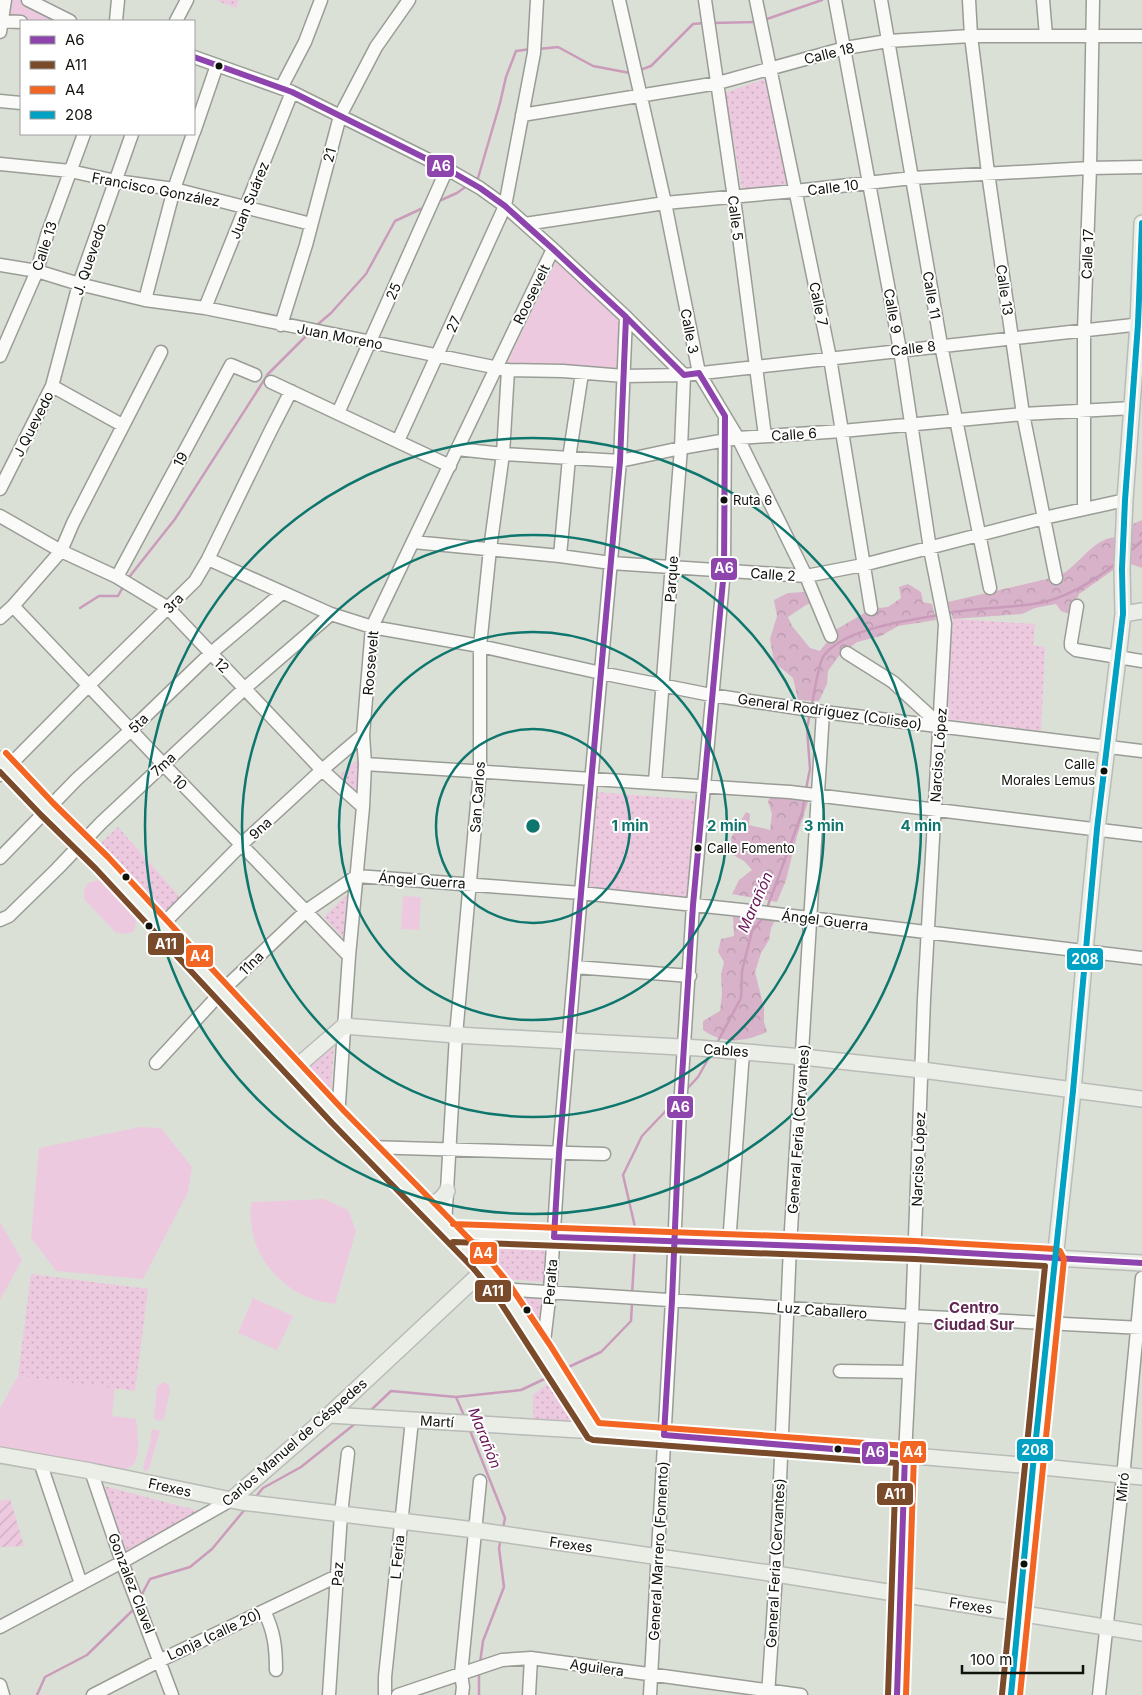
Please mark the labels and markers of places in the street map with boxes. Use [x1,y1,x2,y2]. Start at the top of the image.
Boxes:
unlabelled marker [214,61,224,71]
place label: Ruta 6 [733,492,772,508]
marker: Ruta 6 [719,495,729,505]
place label: Calle Morales Lemus [1001,756,1095,788]
marker: Calle Morales Lemus [1099,766,1109,776]
centre of rings [524,817,542,835]
place label: Calle Fomento [707,840,795,856]
marker: Calle Fomento [693,843,703,853]
unlabelled marker [121,872,131,882]
unlabelled marker [144,921,154,931]
unlabelled marker [522,1305,532,1315]
unlabelled marker [833,1444,843,1454]
unlabelled marker [1019,1559,1029,1569]

